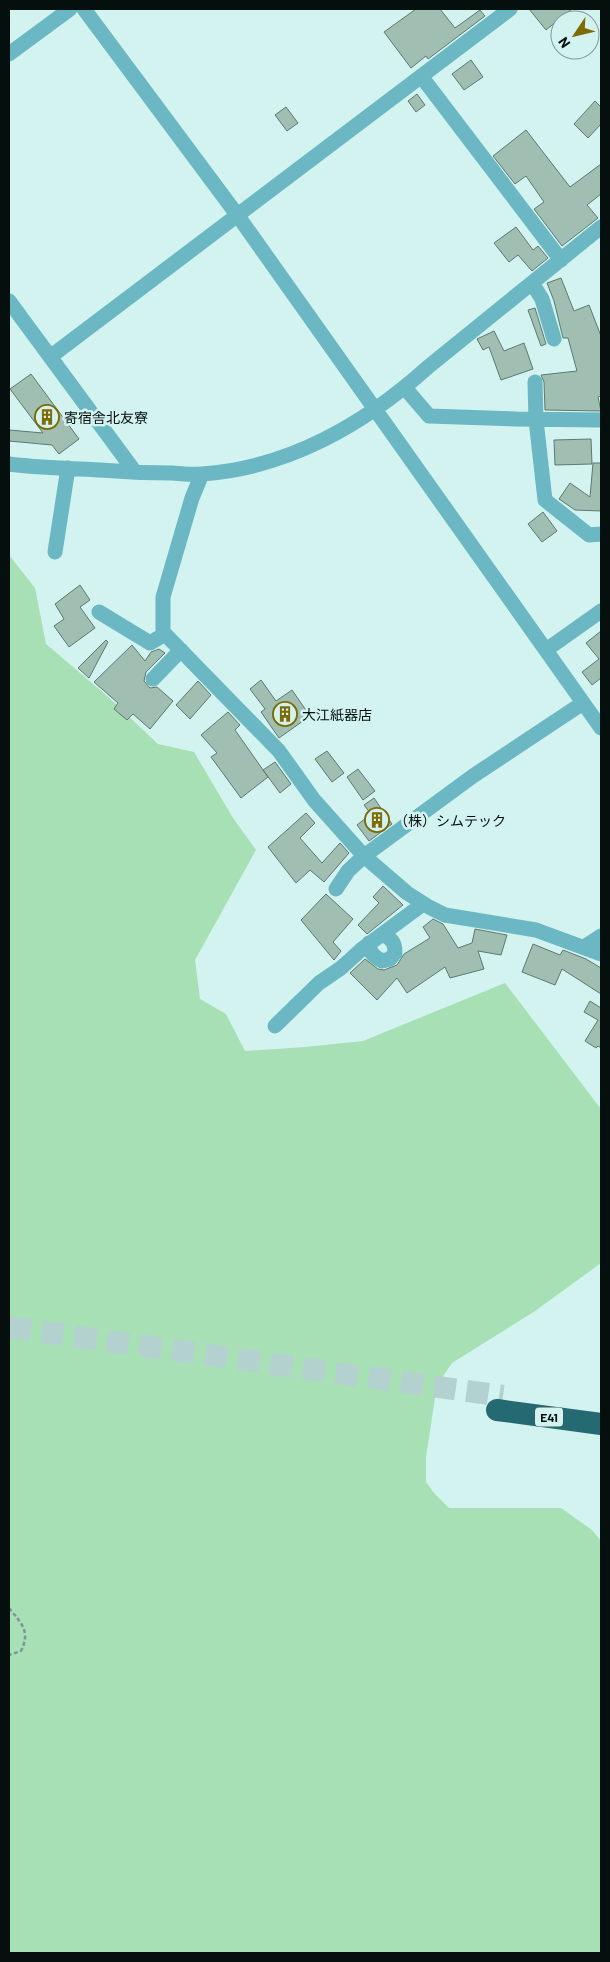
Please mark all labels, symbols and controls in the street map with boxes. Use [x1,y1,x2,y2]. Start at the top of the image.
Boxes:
north arrow [550,10,600,60]
text: N [554,34,574,51]
building icon: 寄宿舎北友寮 [34,404,60,430]
place label: 寄宿舎北友寮 [64,409,148,426]
building icon: 大江紙器店 [272,701,298,727]
place label: 大江紙器店 [302,706,372,723]
building icon: （株）シムテック [364,807,390,833]
place label: （株）シムテック [394,812,506,829]
road number: E41 [535,1408,563,1426]

